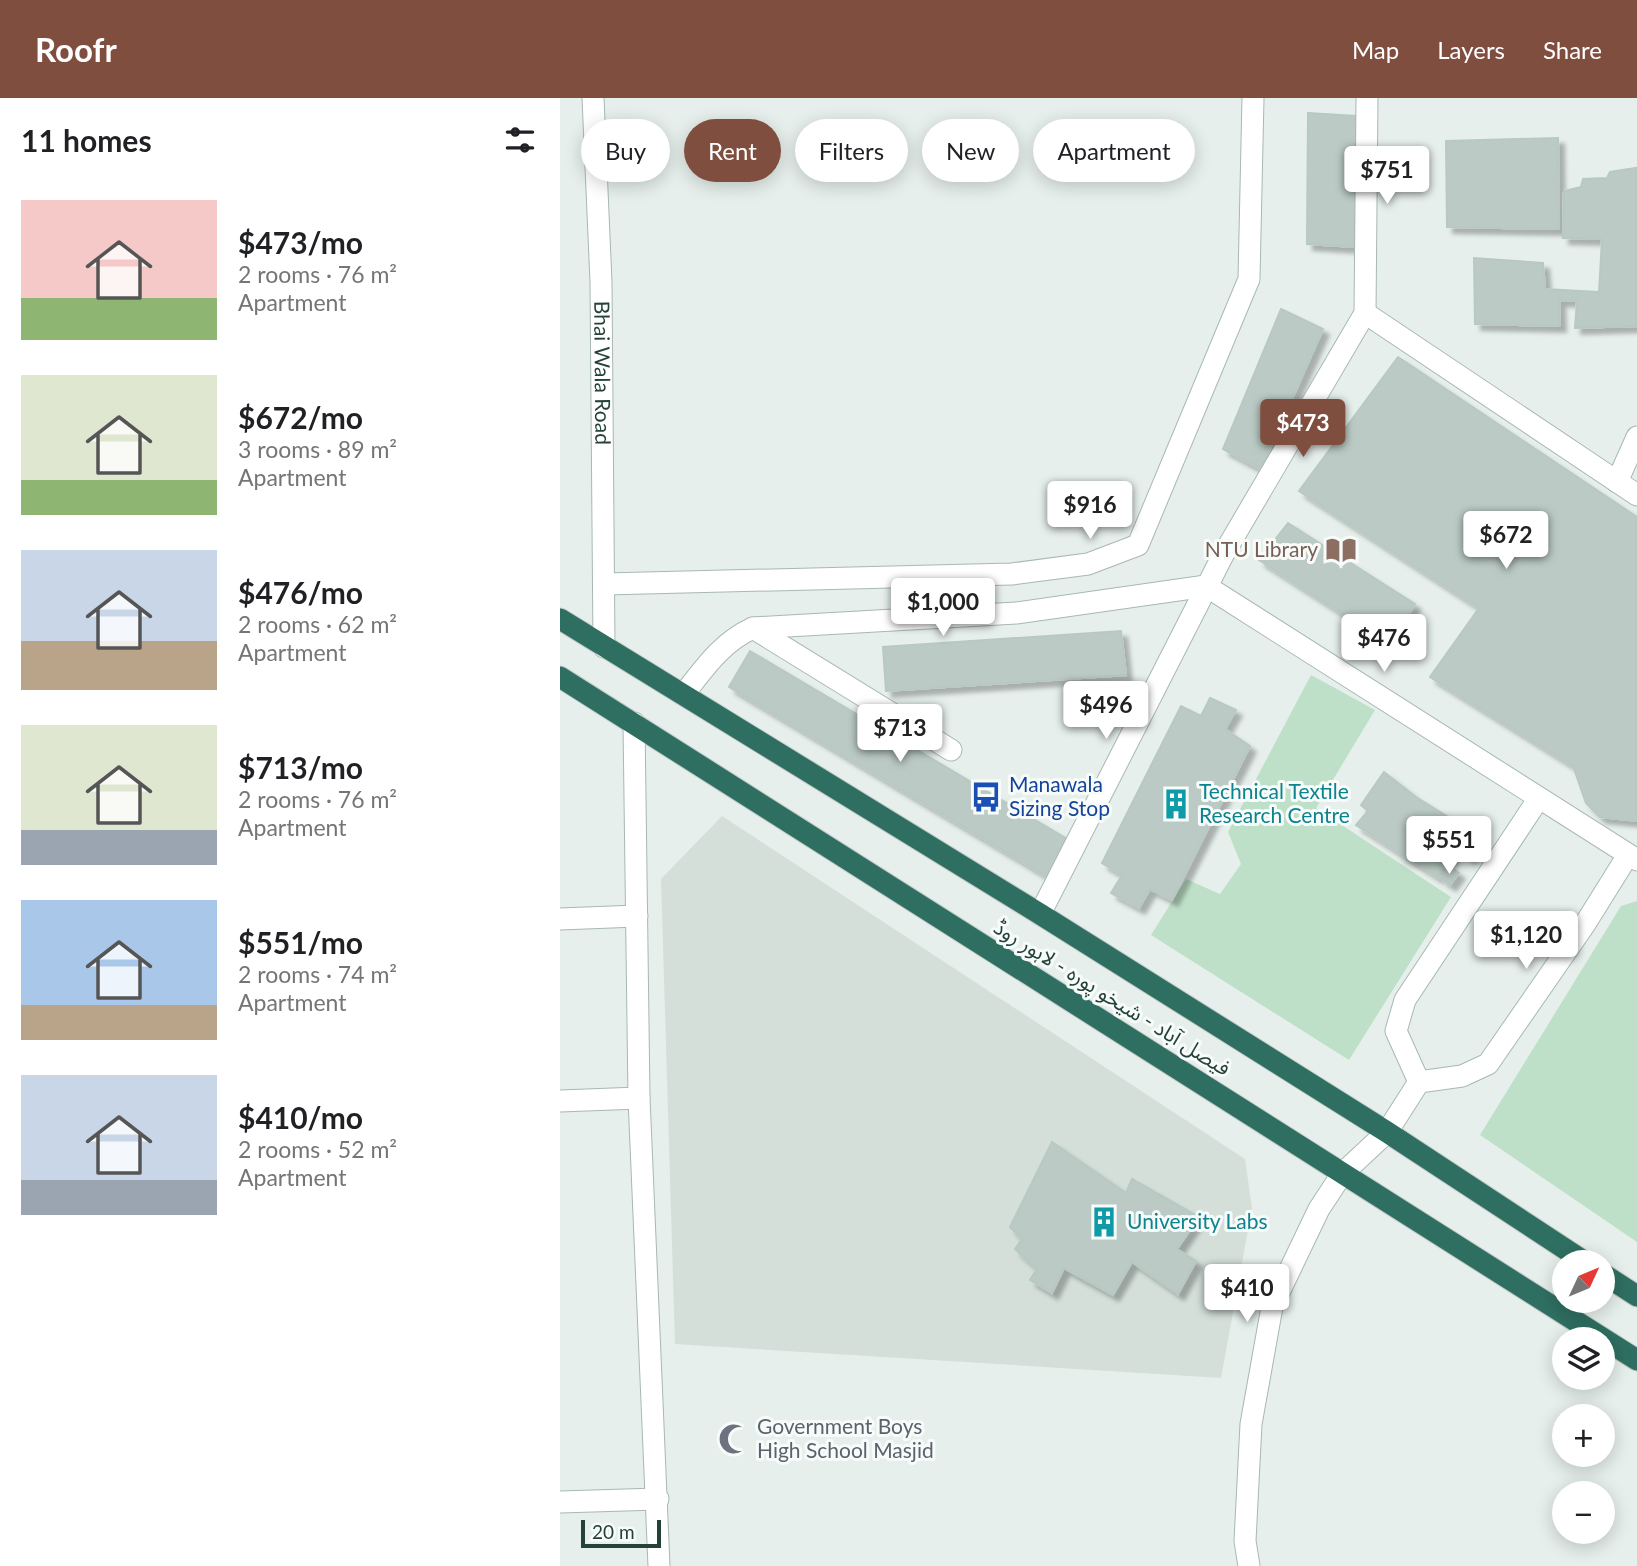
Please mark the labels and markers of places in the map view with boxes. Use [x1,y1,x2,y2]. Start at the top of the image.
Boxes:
pin: $751 [1346,146,1428,206]
pin: $473 [1262,400,1344,459]
pin: $916 [1049,482,1131,541]
pin: $672 [1465,512,1547,571]
library icon: NTU Library [1324,533,1358,567]
place label: NTU Library [1205,536,1318,561]
pin: $1,000 [886,578,1000,638]
pin: $476 [1343,614,1425,674]
pin: $496 [1065,682,1147,741]
pin: $713 [859,704,941,764]
place label: Manawala Sizing Stop [1009,771,1110,820]
place label: Technical Textile Research Centre [1199,778,1350,827]
bus stop icon: Manawala Sizing Stop [969,780,1003,814]
building icon: Technical Textile Research Centre [1159,787,1193,821]
pin: $551 [1408,816,1490,876]
pin: $1,120 [1469,912,1583,971]
building icon: University Labs [1087,1205,1121,1239]
place label: University Labs [1127,1208,1268,1233]
pin: $410 [1206,1264,1288,1324]
place label: Government Boys High School Masjid [757,1413,934,1462]
mosque icon: Government Boys High School Masjid [717,1422,751,1456]

